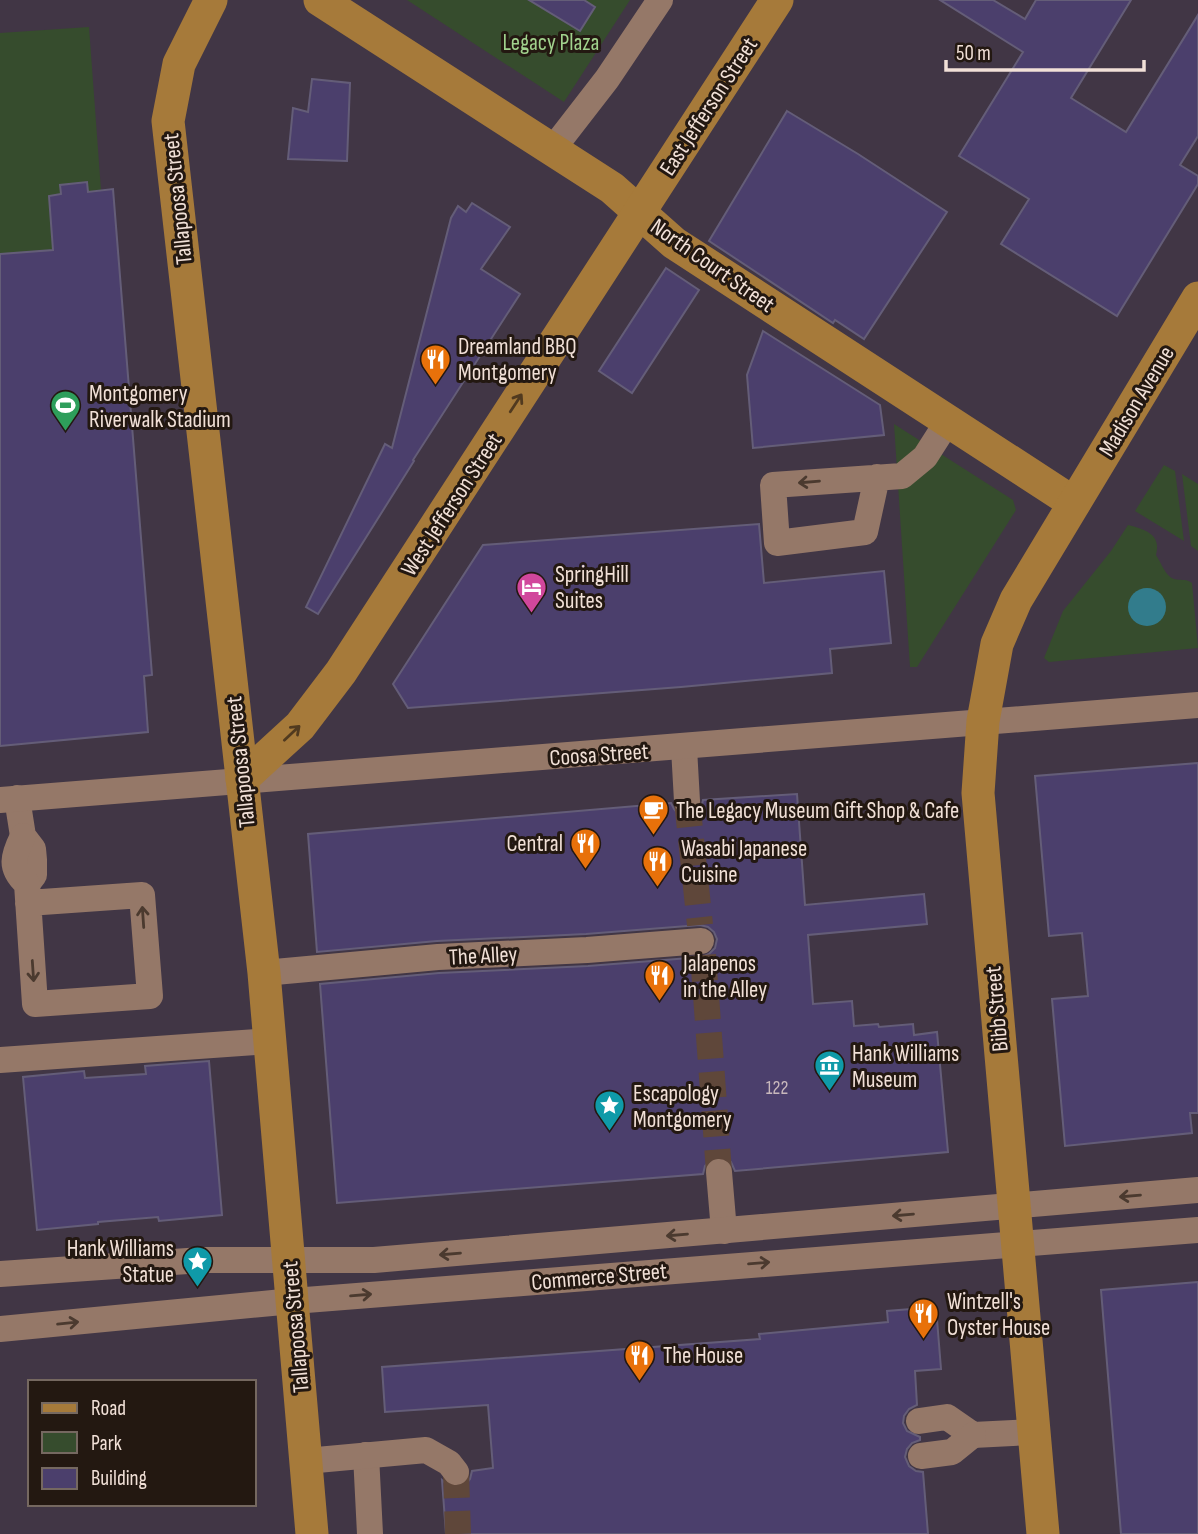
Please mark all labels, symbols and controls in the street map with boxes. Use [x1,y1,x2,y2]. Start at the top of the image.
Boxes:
scale bar [946,28,1144,72]
park label: Legacy Plaza [503,29,599,57]
street label: East Jefferson Street [654,32,764,181]
text: 50 m [956,41,991,66]
street label: Tallapoosa Street [157,132,199,266]
street label: North Court Street [645,213,780,319]
place label: Dreamland BBQ Montgomery [458,333,576,387]
street label: Madison Avenue [1093,341,1181,462]
restaurant icon: Dreamland BBQ Montgomery [418,342,452,386]
place label: Montgomery Riverwalk Stadium [89,380,231,434]
sports icon: Montgomery Riverwalk Stadium [49,389,83,433]
one-way arrow [509,394,524,413]
street label: West Jefferson Street [395,428,508,581]
one-way arrow [799,476,821,489]
place label: SpringHill Suites [555,561,629,615]
hotel icon: SpringHill Suites [515,570,549,614]
street label: Tallapoosa Street [220,695,262,829]
one-way arrow [283,724,300,741]
street label: Coosa Street [549,738,650,772]
cafe icon: The Legacy Museum Gift Shop & Cafe [636,793,670,837]
place label: The Legacy Museum Gift Shop & Cafe [676,797,959,825]
restaurant icon: Central [569,826,603,870]
place label: Central [506,830,563,858]
place label: Wasabi Japanese Cuisine [681,835,807,889]
restaurant icon: Wasabi Japanese Cuisine [641,844,675,888]
one-way arrow [136,906,149,928]
street label: The Alley [448,940,518,972]
place label: Jalapenos in the Alley [682,950,767,1004]
restaurant icon: Jalapenos in the Alley [643,959,677,1003]
one-way arrow [27,960,40,982]
street label: Bibb Street [979,965,1015,1053]
place label: Hank Williams Museum [852,1040,959,1094]
museum icon: Hank Williams Museum [812,1049,846,1093]
house number: 122 [766,1077,788,1100]
place label: Escapology Montgomery [633,1080,732,1134]
place icon: Escapology Montgomery [593,1089,627,1133]
one-way arrow [1119,1189,1142,1202]
one-way arrow [893,1209,915,1222]
one-way arrow [666,1229,689,1242]
place label: Hank Williams Statue [67,1235,174,1289]
place icon: Hank Williams Statue [180,1244,214,1288]
one-way arrow [439,1248,462,1261]
one-way arrow [747,1256,770,1269]
street label: Commerce Street [530,1257,668,1297]
street label: Tallapoosa Street [276,1260,316,1394]
one-way arrow [350,1288,372,1301]
place label: Wintzell's Oyster House [947,1288,1050,1342]
restaurant icon: Wintzell's Oyster House [907,1297,941,1341]
one-way arrow [56,1316,79,1329]
restaurant icon: The House [623,1338,657,1382]
place label: The House [663,1342,743,1370]
legend [28,1380,256,1506]
text: Road [91,1396,126,1421]
text: Park [91,1431,122,1456]
text: Building [91,1466,147,1491]

